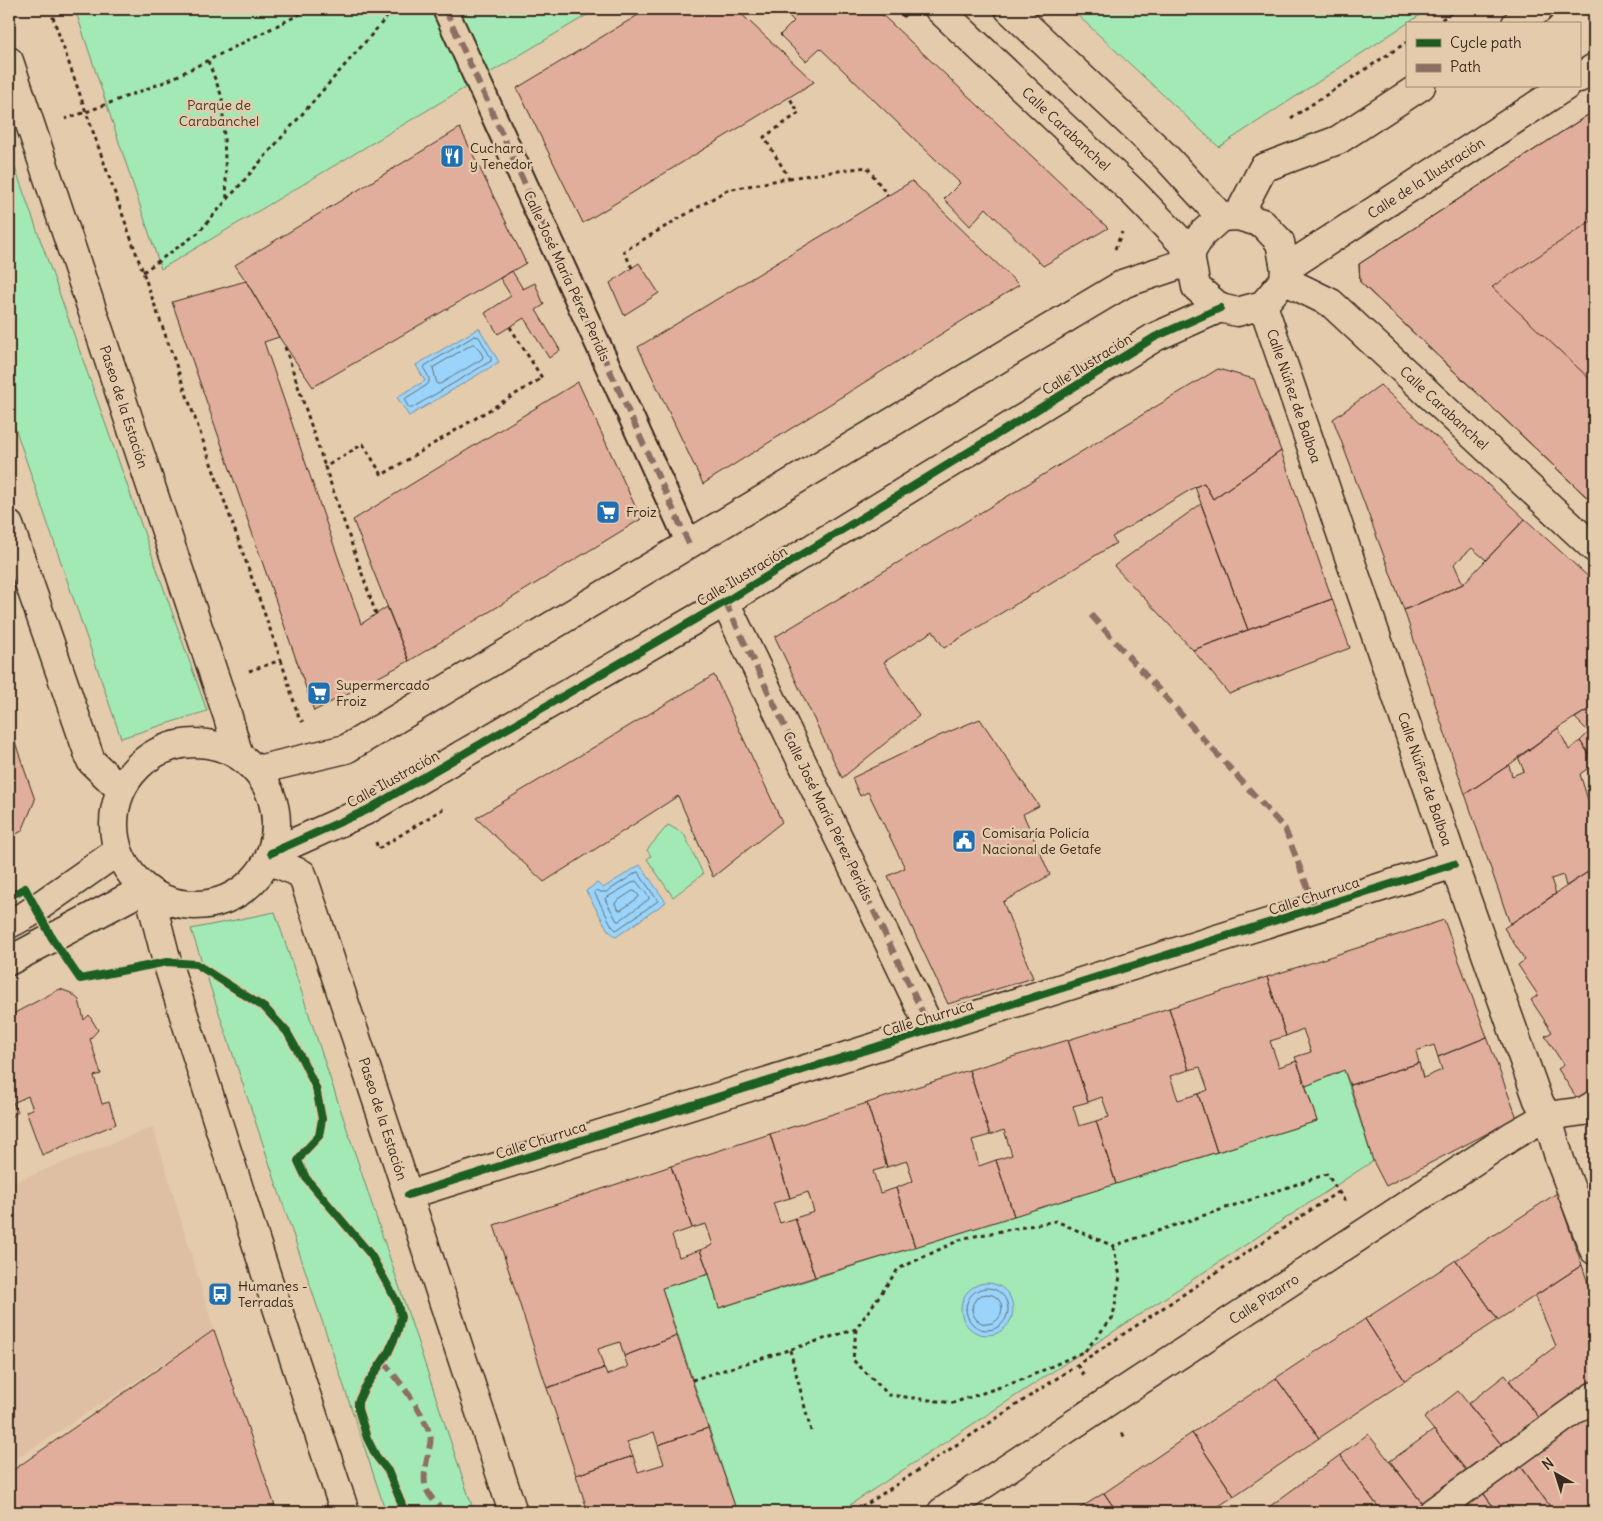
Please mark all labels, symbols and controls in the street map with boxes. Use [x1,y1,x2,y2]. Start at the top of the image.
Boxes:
legend [1406,22,1580,88]
text: Cycle path [1450,33,1522,52]
text: Path [1450,57,1481,76]
street label: Calle Carabanchel [1018,83,1114,175]
park label: Parque de Carabanchel [179,96,259,130]
street label: Calle de la Ilustración [1364,133,1488,223]
place label: Cuchara y Tenedor [470,139,533,173]
restaurant icon: Cuchara y Tenedor [439,143,465,169]
street label: Calle José María Pérez Peridis [520,188,614,364]
street label: Calle Núñez de Balboa [1263,327,1325,465]
street label: Calle Ilustración [1039,329,1135,399]
street label: Paseo de la Estación [96,343,152,471]
street label: Calle Carabanchel [1396,362,1492,454]
supermarket icon: Froiz [595,499,621,525]
place label: Froiz [626,503,657,521]
street label: Calle Ilustración [693,542,791,610]
place label: Supermercado Froiz [336,676,430,710]
supermarket icon: Supermercado Froiz [306,680,332,706]
street label: Calle Núñez de Balboa [1394,710,1456,848]
street label: Calle José María Pérez Peridis [779,728,877,904]
street label: Calle Ilustración [344,746,442,812]
place label: Comisaría Policía Nacional de Getafe [982,824,1101,858]
public building icon: Comisaría Policía Nacional de Getafe [951,828,977,854]
street label: Calle Churruca [1266,873,1362,919]
street label: Calle Churruca [880,996,976,1040]
street label: Paseo de la Estación [355,1055,411,1183]
street label: Calle Churruca [493,1117,589,1163]
street label: Calle Pizarro [1226,1270,1302,1328]
place label: Humanes - Terradas [238,1277,308,1311]
bus stop icon: Humanes - Terradas [207,1281,233,1307]
north arrow [1530,1448,1580,1498]
text: N [1538,1454,1557,1474]

